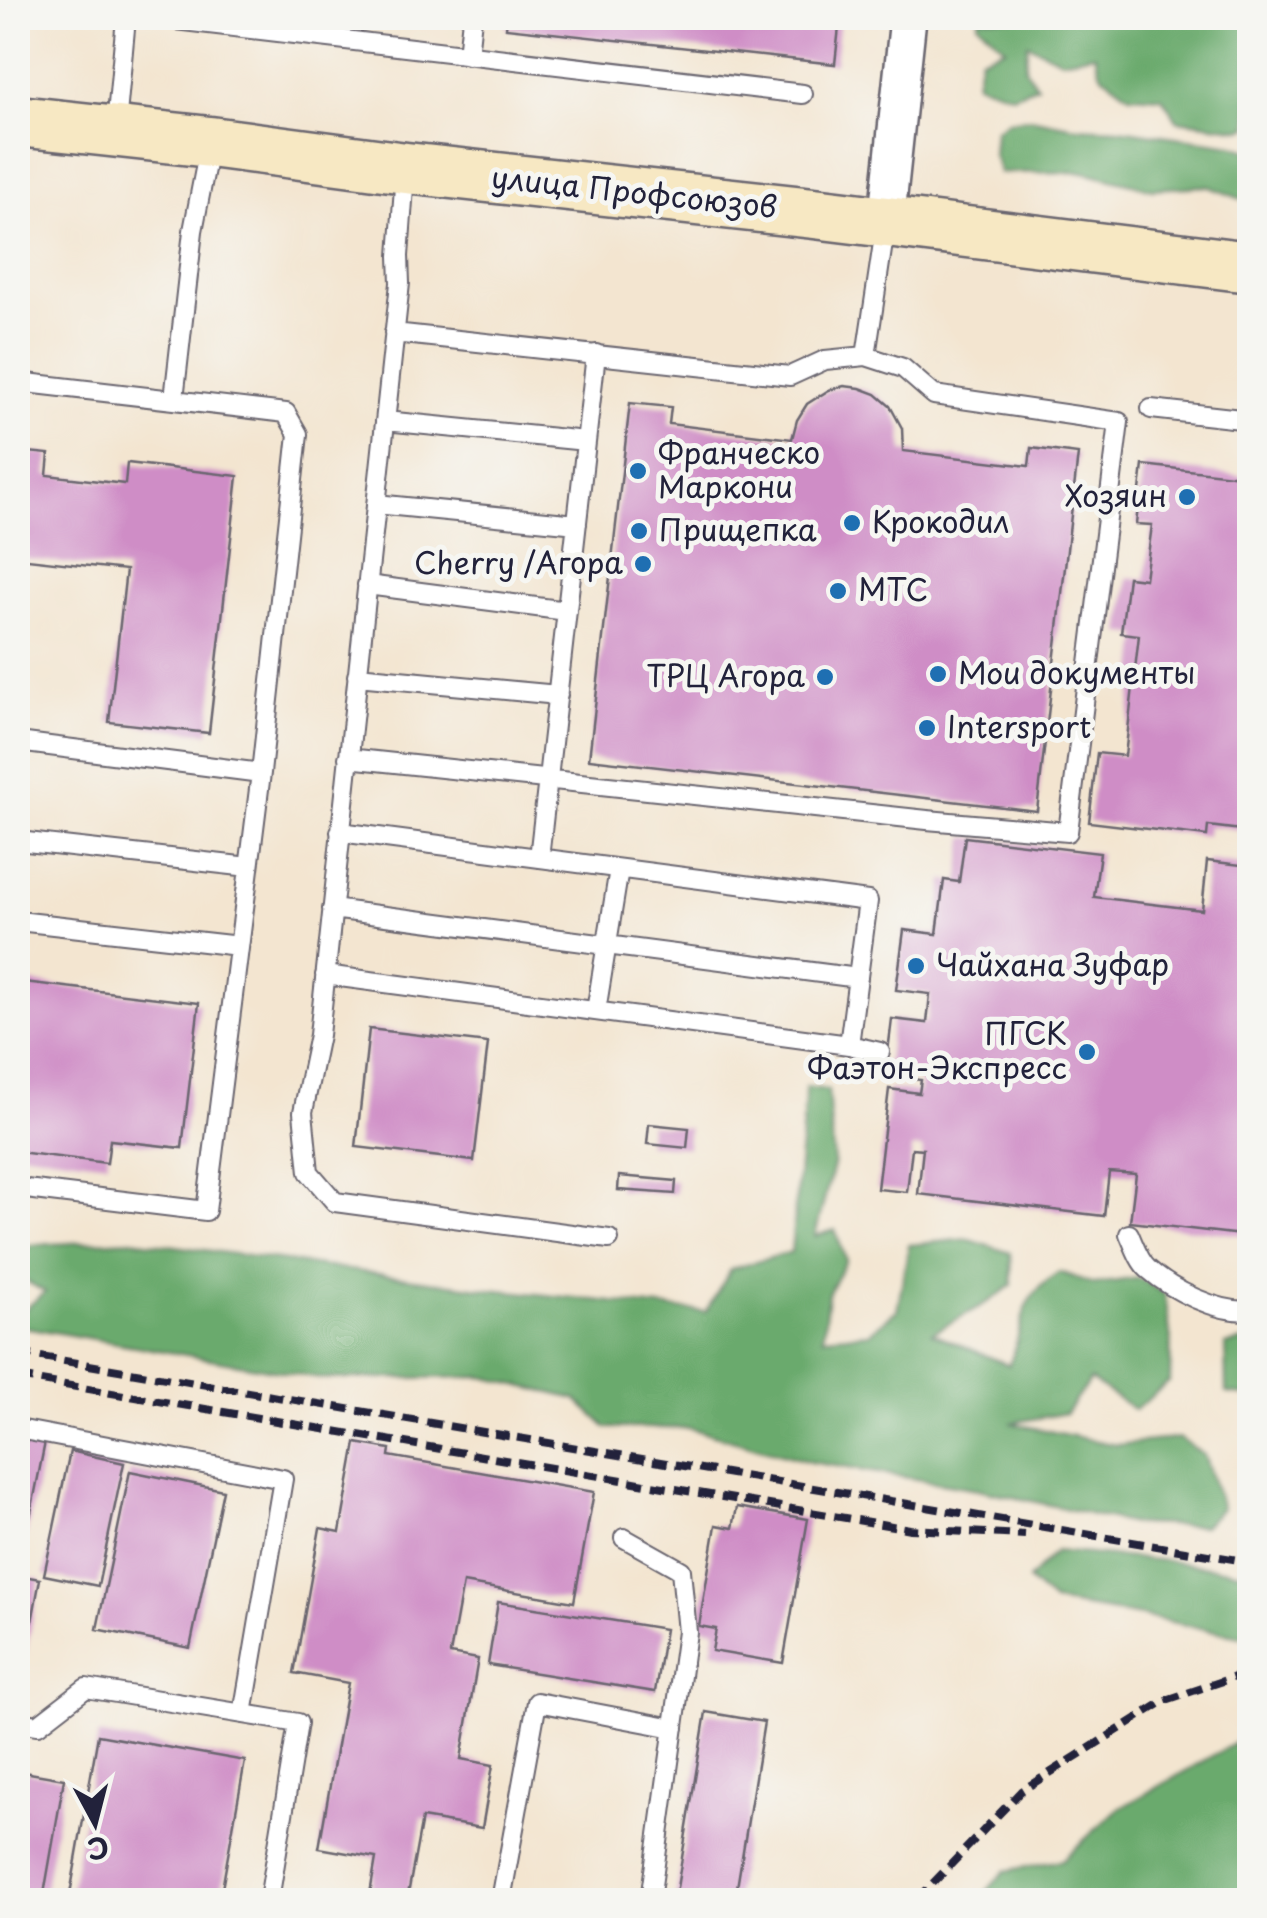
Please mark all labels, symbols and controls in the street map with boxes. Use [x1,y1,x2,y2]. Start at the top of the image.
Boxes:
street label: улица Профсоюзов [489,153,779,228]
place label: Франческо Маркони [658,429,820,508]
marker: Франческо Маркони [627,460,649,482]
place label: Хозяин [1065,472,1167,517]
marker: Хозяин [1176,486,1198,508]
place label: Крокодил [872,498,1009,543]
place label: Прищепка [659,506,817,551]
marker: Крокодил [841,512,863,534]
marker: Прищепка [628,520,650,542]
place label: Cherry /Агора [414,539,623,584]
marker: Cherry /Агора [632,553,654,575]
place label: МТС [858,566,928,611]
marker: МТС [827,580,849,602]
place label: Мои документы [958,649,1195,694]
place label: ТРЦ Агора [646,652,805,697]
marker: Мои документы [927,663,949,685]
marker: ТРЦ Агора [814,666,836,688]
place label: Intersport [947,703,1091,748]
marker: Intersport [916,717,938,739]
place label: Чайхана Зуфар [936,941,1169,986]
marker: Чайхана Зуфар [905,955,927,977]
place label: ПГСК Фаэтон-Экспресс [807,1010,1067,1089]
marker: ПГСК Фаэтон-Экспресс [1076,1041,1098,1063]
north arrow [45,1773,145,1873]
text: С [85,1827,111,1872]

